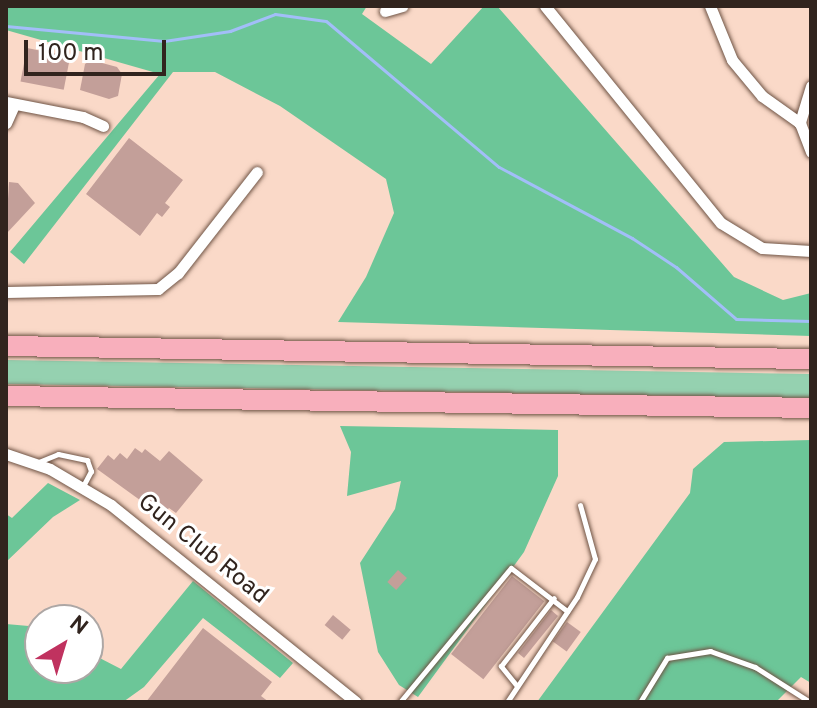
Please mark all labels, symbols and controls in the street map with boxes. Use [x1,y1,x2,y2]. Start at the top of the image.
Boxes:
scale bar [28,24,170,74]
text: 100 m [38,39,104,69]
street label: Gun Club Road [131,489,273,611]
north arrow [24,604,104,684]
text: N [63,611,92,642]

